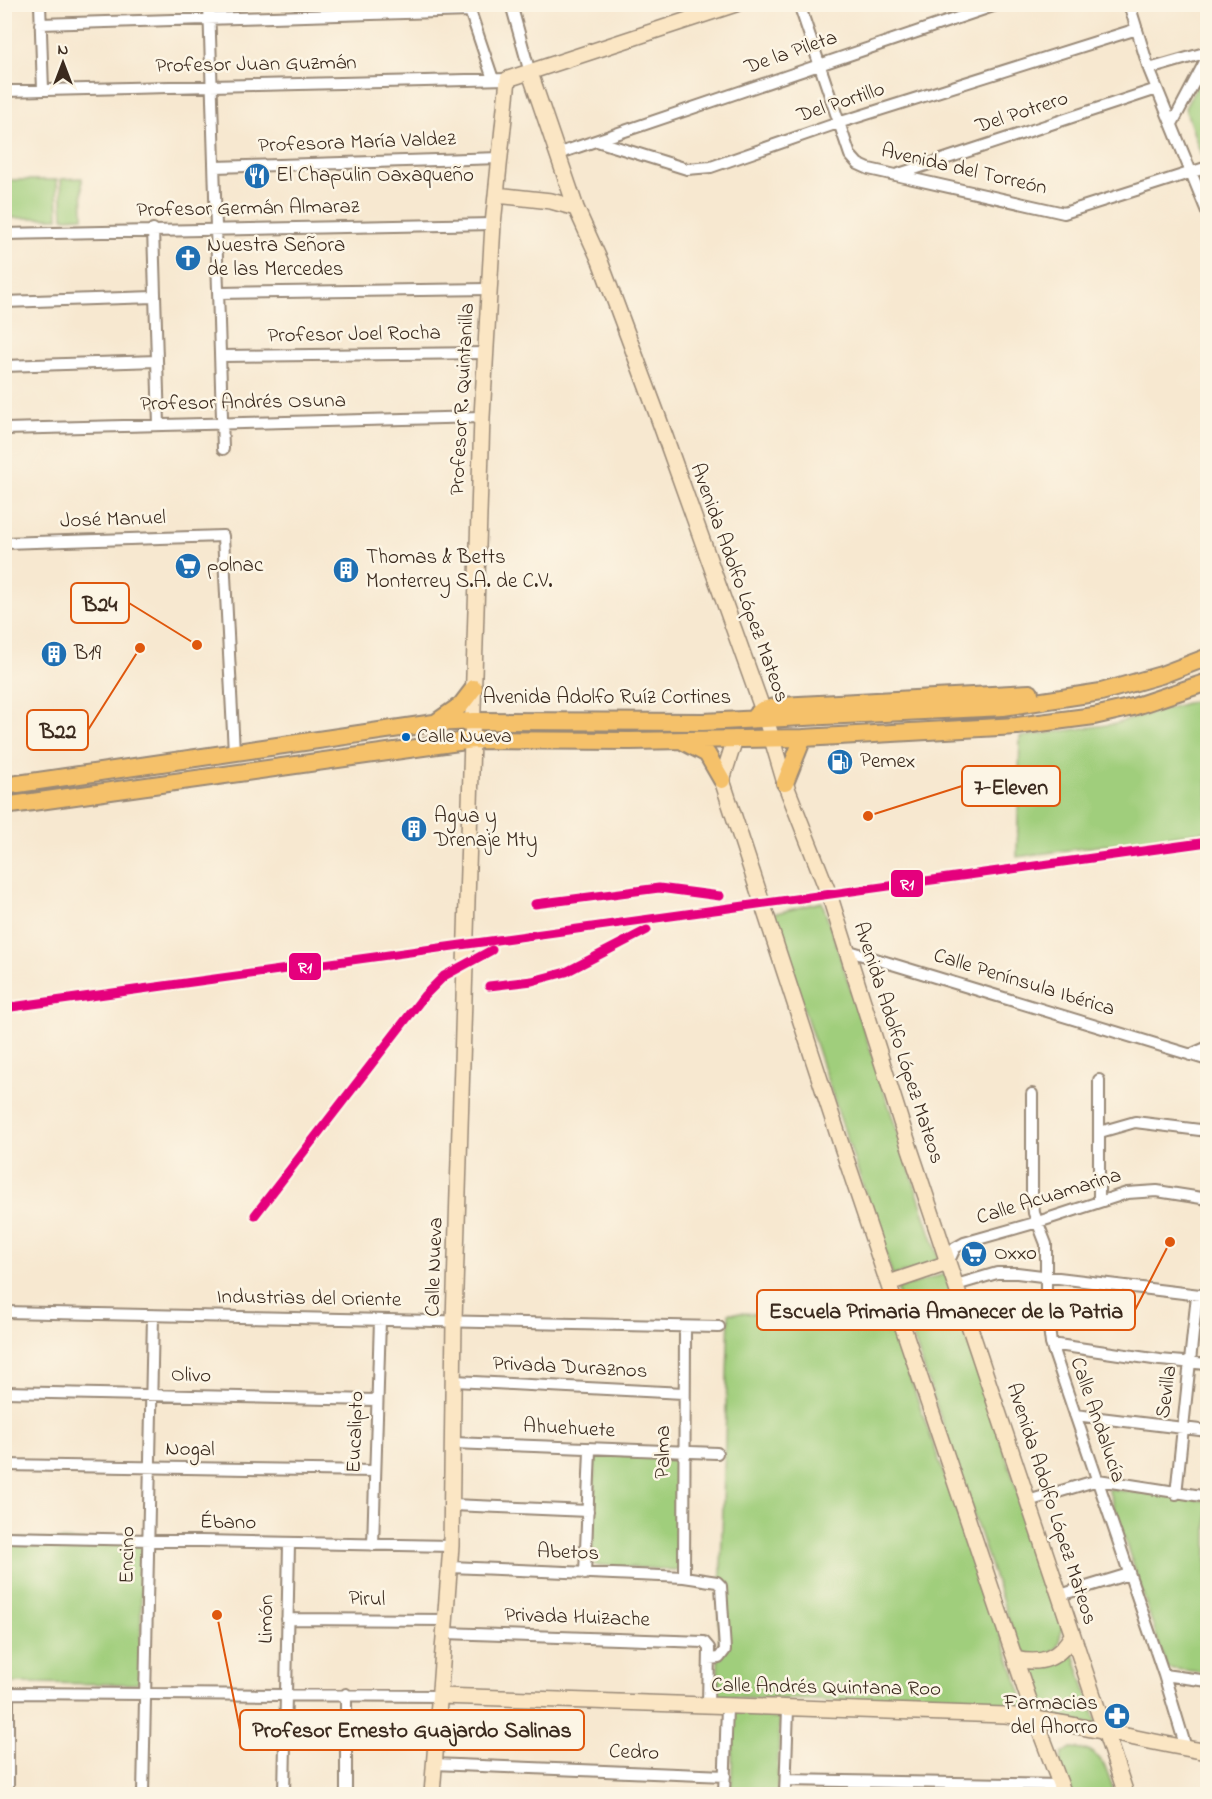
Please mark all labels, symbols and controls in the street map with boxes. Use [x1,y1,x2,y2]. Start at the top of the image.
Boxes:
street label: De la Pileta [740,23,841,83]
north arrow [33,33,93,93]
text: N [58,38,69,62]
street label: Profesor Juan Guzmán [155,48,357,82]
street label: Del Portillo [792,75,889,132]
street label: Del Potrero [971,84,1072,142]
street label: Profesora María Valdez [258,125,457,161]
street label: Avenida del Torreón [878,136,1050,204]
restaurant icon: El Chapulin Oaxaqueño [242,161,272,191]
place label: El Chapulin Oaxaqueño [276,161,474,191]
street label: Profesor Germán Almaraz [136,192,360,226]
place label: Nuestra Señora de las Mercedes [207,231,345,285]
church icon: Nuestra Señora de las Mercedes [173,243,203,273]
street label: Profesor R. Quintanilla [443,302,483,496]
street label: Profesor Joel Rocha [267,318,441,352]
street label: Profesor Andrés Osuna [140,386,346,420]
street label: Avenida Adolfo López Mateos [682,459,796,707]
street label: José Manuel [60,503,166,537]
place label: Thomas & Betts Monterrey S.A. de C.V. [366,543,553,599]
supermarket icon: polnac [173,551,203,581]
place label: polnac [207,551,264,581]
building icon: Thomas & Betts Monterrey S.A. de C.V. [331,555,361,585]
callout: B24 [71,583,129,623]
text: B24 [82,590,118,622]
building icon: B19 [39,639,69,669]
place label: B19 [73,639,102,669]
street label: Avenida Adolfo Ruíz Cortines [483,683,731,713]
callout: B22 [27,710,88,750]
text: B22 [39,717,76,749]
place label: Calle Nueva [417,723,512,752]
marker: Calle Nueva [400,731,412,743]
fuel station icon: Pemex [825,747,855,777]
place label: Pemex [860,747,915,777]
callout: 7-Eleven [962,766,1060,806]
text: 7-Eleven [974,773,1048,805]
place label: Agua y Drenaje Mty [433,802,537,858]
building icon: Agua y Drenaje Mty [399,814,429,844]
line badge: R1 [890,869,924,898]
text: R1 [899,873,915,897]
street label: Avenida Adolfo López Mateos [845,918,951,1168]
street label: Calle Península Ibérica [929,941,1119,1025]
line badge: R1 [288,952,322,981]
text: R1 [297,956,313,980]
street label: Calle Acuamarina [973,1161,1125,1233]
street label: Calle Nueva [418,1217,452,1317]
supermarket icon: Oxxo [959,1239,989,1269]
place label: Oxxo [994,1239,1037,1269]
street label: Industrias del Oriente [216,1282,402,1316]
callout: Escuela Primaria Amanecer de la Patria [757,1290,1135,1330]
text: Escuela Primaria Amanecer de la Patria [769,1297,1123,1329]
street label: Privada Duraznos [492,1349,648,1387]
street label: Calle Andalucía [1062,1353,1132,1487]
street label: Olivo [170,1360,212,1392]
street label: Sevilla [1148,1364,1186,1420]
street label: Avenida Adolfo López Mateos [998,1379,1104,1629]
street label: Eucalipto [340,1390,372,1474]
street label: Ahuehuete [522,1412,616,1446]
street label: Palma [649,1425,679,1479]
street label: Nogal [165,1435,215,1467]
street label: Ébano [200,1508,257,1538]
street label: Encino [113,1526,144,1584]
street label: Abetos [536,1537,600,1569]
street label: Pirul [349,1585,385,1615]
street label: Limón [252,1594,282,1644]
street label: Privada Huizache [504,1600,651,1636]
street label: Calle Andrés Quintana Roo [711,1671,941,1705]
place label: Farmacias del Ahorro [1003,1689,1098,1743]
pharmacy icon: Farmacias del Ahorro [1102,1701,1132,1731]
callout: Profesor Ernesto Guajardo Salinas [240,1710,584,1750]
text: Profesor Ernesto Guajardo Salinas [252,1716,572,1748]
street label: Cedro [608,1737,660,1769]

